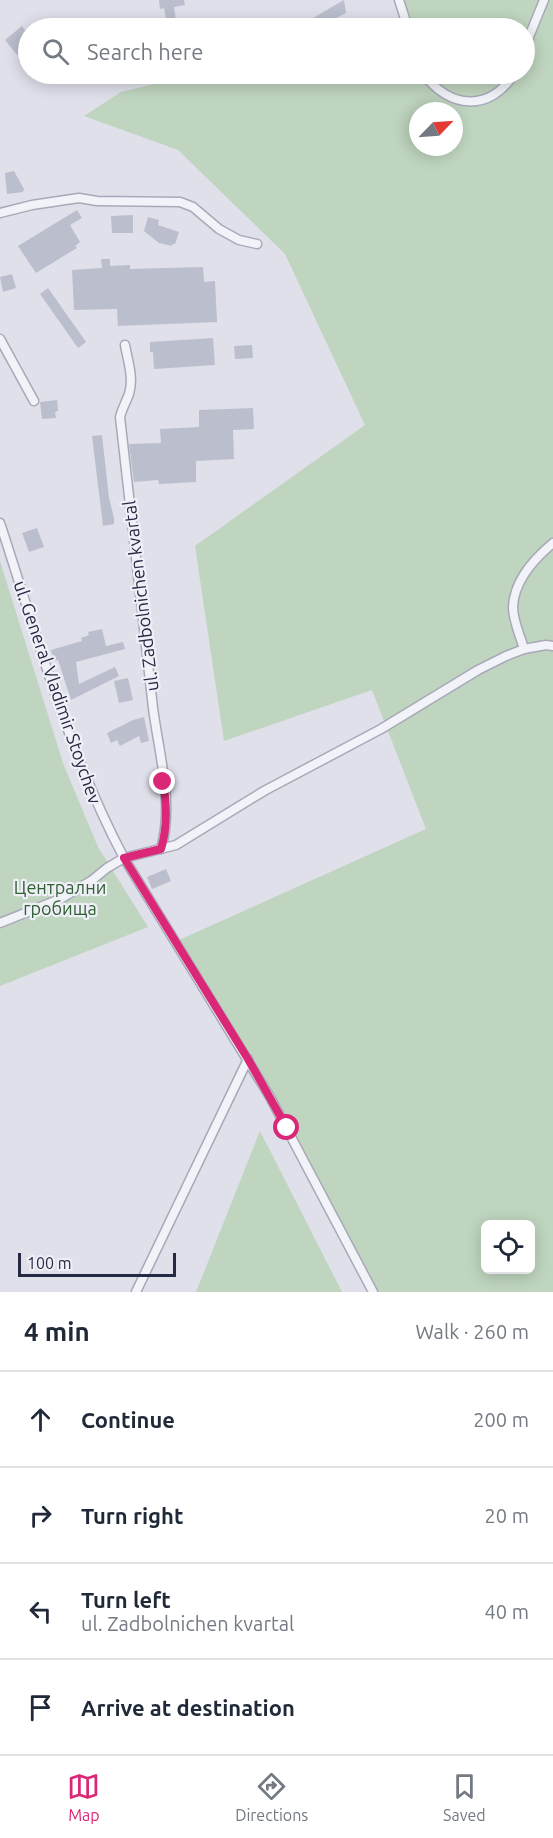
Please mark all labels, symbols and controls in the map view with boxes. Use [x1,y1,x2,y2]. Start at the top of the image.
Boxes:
search box [18,18,535,84]
icon: search [39,35,72,68]
text: Search here [87,39,203,64]
north arrow [409,102,463,156]
street label: ul. Zadbolnichen kvartal [118,499,162,692]
street label: ul. General Vladimir Stoychev [10,578,106,806]
route end [149,768,175,794]
park label: Централни гробища [14,877,106,918]
route start [273,1114,299,1140]
map controls [481,1220,535,1274]
button: locate [481,1220,535,1274]
scale bar [18,1250,176,1278]
text: 100 m [27,1254,72,1272]
text: 4 min [24,1317,90,1346]
text: Walk · 260 m [416,1320,529,1343]
icon: ahead [24,1403,57,1436]
text: Continue [81,1407,175,1432]
text: 200 m [473,1408,529,1431]
icon: right [24,1499,57,1532]
text: Turn right [81,1503,183,1528]
text: 20 m [485,1504,529,1527]
text: Turn left [81,1587,171,1612]
icon: left [24,1595,57,1628]
text: 40 m [485,1600,529,1623]
text: ul. Zadbolnichen kvartal [81,1612,294,1635]
icon: arrive [24,1691,57,1724]
text: Arrive at destination [81,1695,295,1720]
tab: Map [67,1770,100,1824]
tab: Directions [235,1770,308,1824]
tab: Saved [443,1770,486,1824]

